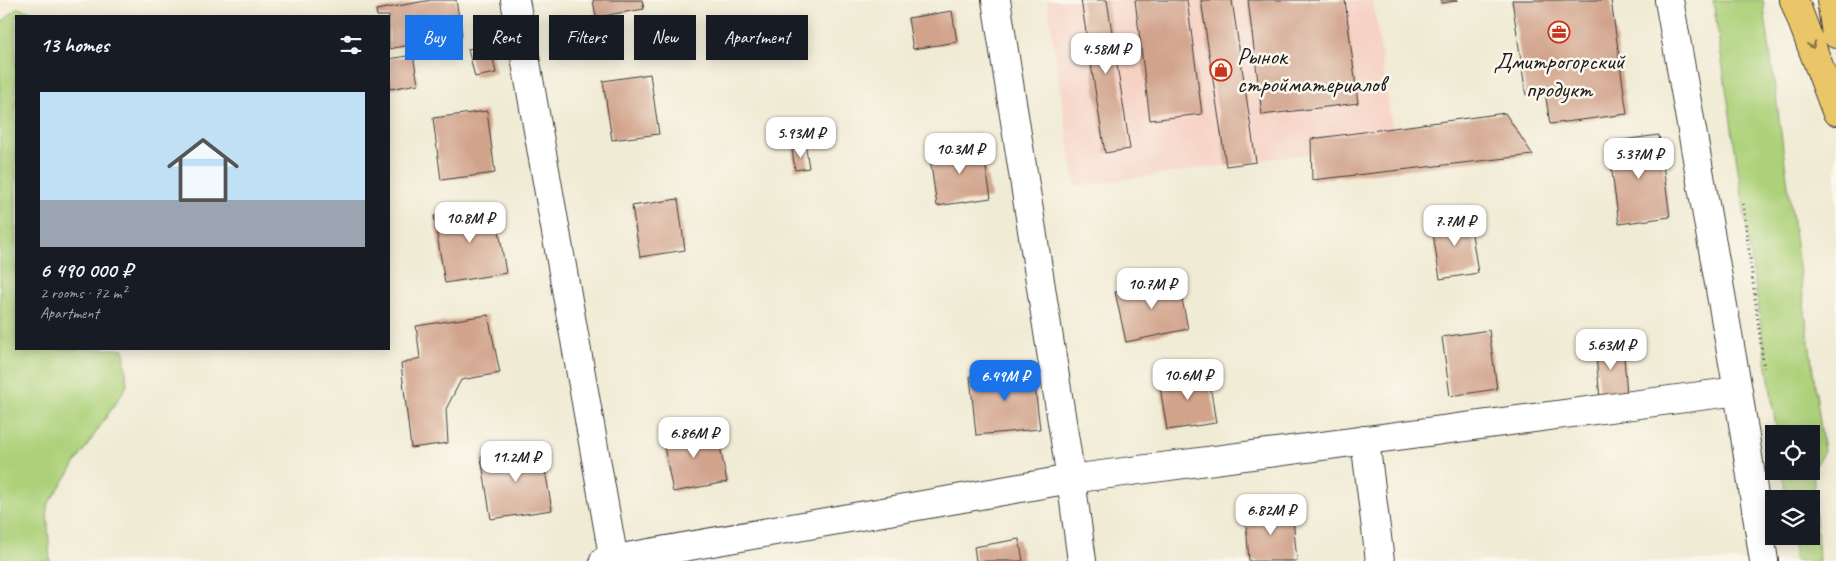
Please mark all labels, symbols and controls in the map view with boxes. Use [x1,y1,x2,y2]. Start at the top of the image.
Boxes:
chip: Buy [405,15,463,60]
chip: Rent [473,15,539,60]
chip: Filters [549,15,624,60]
chip: New [634,15,696,60]
chip: Apartment [706,15,808,60]
office icon: Дмитрогорский продукт [1547,20,1571,44]
icon: filters [337,31,365,59]
text: 13 homes [40,32,109,58]
pin: 4.58M ₽ [1060,32,1152,75]
text: 4.58M ₽ [1082,39,1130,59]
place label: Рынок стройматериалов [1237,41,1390,99]
one-way arrow [1806,41,1816,49]
place label: Дмитрогорский продукт [1493,46,1627,104]
shop icon: Рынок стройматериалов [1209,58,1233,82]
pin: 5.93M ₽ [755,116,847,159]
text: 5.93M ₽ [777,123,825,143]
icon: home [158,125,248,215]
pin: 10.3M ₽ [914,132,1006,175]
pin: 5.37M ₽ [1593,138,1685,180]
text: 10.3M ₽ [936,139,984,159]
text: 5.37M ₽ [1615,144,1663,164]
pin: 10.8M ₽ [424,202,516,244]
pin: 7.7M ₽ [1414,204,1496,247]
text: 10.8M ₽ [446,208,494,228]
text: 7.7M ₽ [1434,211,1476,231]
text: 6 490 000 ₽ [40,257,132,283]
pin: 10.7M ₽ [1106,268,1198,310]
text: 10.7M ₽ [1128,274,1176,294]
text: 2 rooms · 72 m² [40,283,126,303]
text: Apartment [40,303,99,323]
pin: 5.63M ₽ [1565,328,1657,371]
text: 5.63M ₽ [1587,335,1635,355]
pin: 10.6M ₽ [1142,358,1234,401]
pin: 6.49M ₽ [959,360,1051,402]
text: 10.6M ₽ [1164,365,1212,385]
text: 6.49M ₽ [981,366,1029,386]
pin: 6.86M ₽ [648,416,740,459]
text: 6.86M ₽ [669,423,719,443]
map controls [1765,425,1820,545]
button: locate [1765,425,1820,480]
pin: 11.2M ₽ [470,440,562,483]
text: 11.2M ₽ [492,447,540,467]
button: layers [1765,490,1820,545]
pin: 6.82M ₽ [1225,494,1317,536]
text: 6.82M ₽ [1247,500,1295,520]

